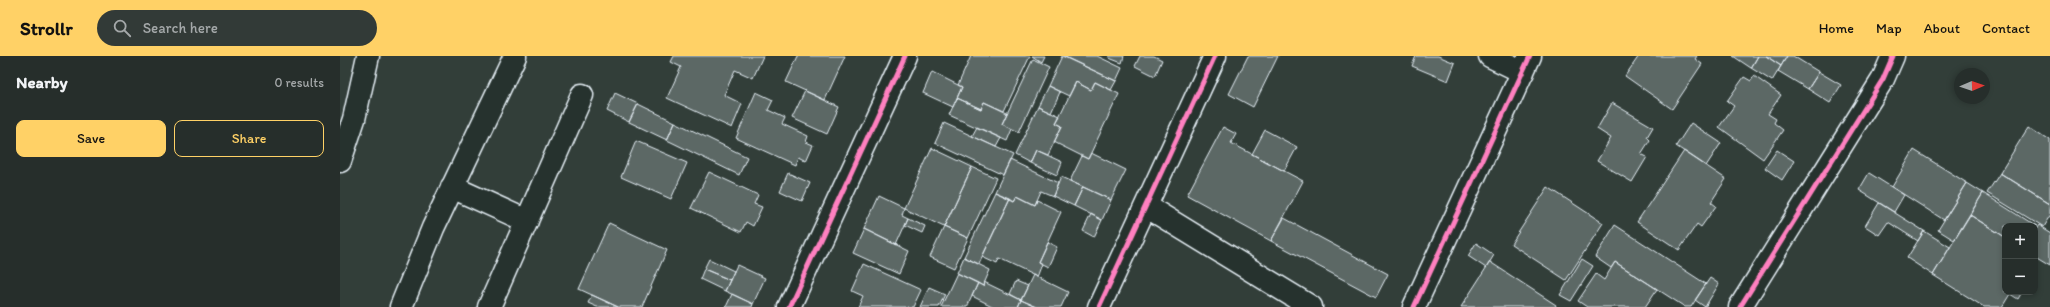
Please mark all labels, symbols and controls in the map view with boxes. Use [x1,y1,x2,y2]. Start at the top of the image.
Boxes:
search box [97,10,377,46]
text: Strollr [20,17,73,40]
icon: search [111,17,133,39]
text: Search here [143,19,218,37]
text: Home [1819,20,1854,37]
text: Map [1876,20,1902,37]
text: About [1924,20,1960,37]
text: Contact [1982,20,2030,37]
north arrow [1954,68,1990,104]
text: Nearby [16,72,68,92]
text: 0 results [274,75,324,90]
button: Save [16,120,166,157]
button: Share [174,120,324,157]
map controls [2002,223,2038,295]
button: + [2002,223,2038,259]
button: − [2002,259,2038,295]

